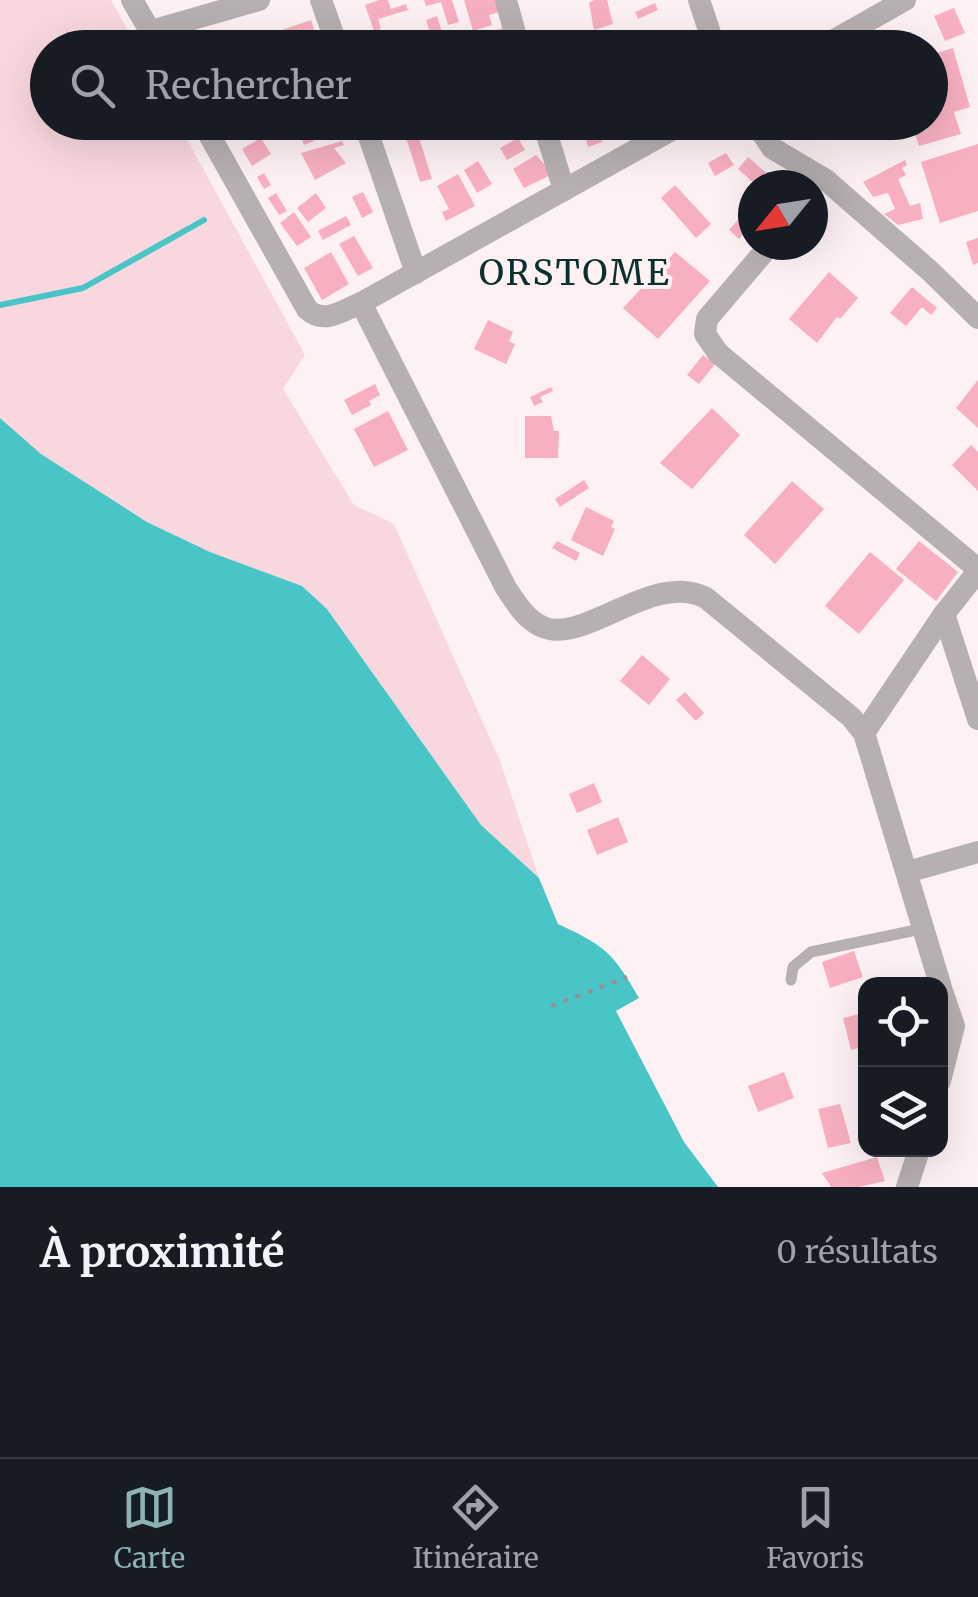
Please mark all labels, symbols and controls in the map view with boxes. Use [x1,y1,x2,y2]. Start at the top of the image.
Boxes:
search box [30,30,948,140]
icon: search [65,58,120,113]
text: Rechercher [145,62,352,109]
north arrow [738,170,828,260]
district label: ORSTOME [479,251,671,295]
map controls [858,977,948,1157]
button: locate [858,977,948,1067]
button: layers [858,1067,948,1157]
text: À proximité [40,1226,284,1278]
text: 0 résultats [776,1232,938,1272]
tab: Carte [114,1480,185,1576]
tab: Itinéraire [413,1480,539,1576]
tab: Favoris [766,1480,864,1576]

